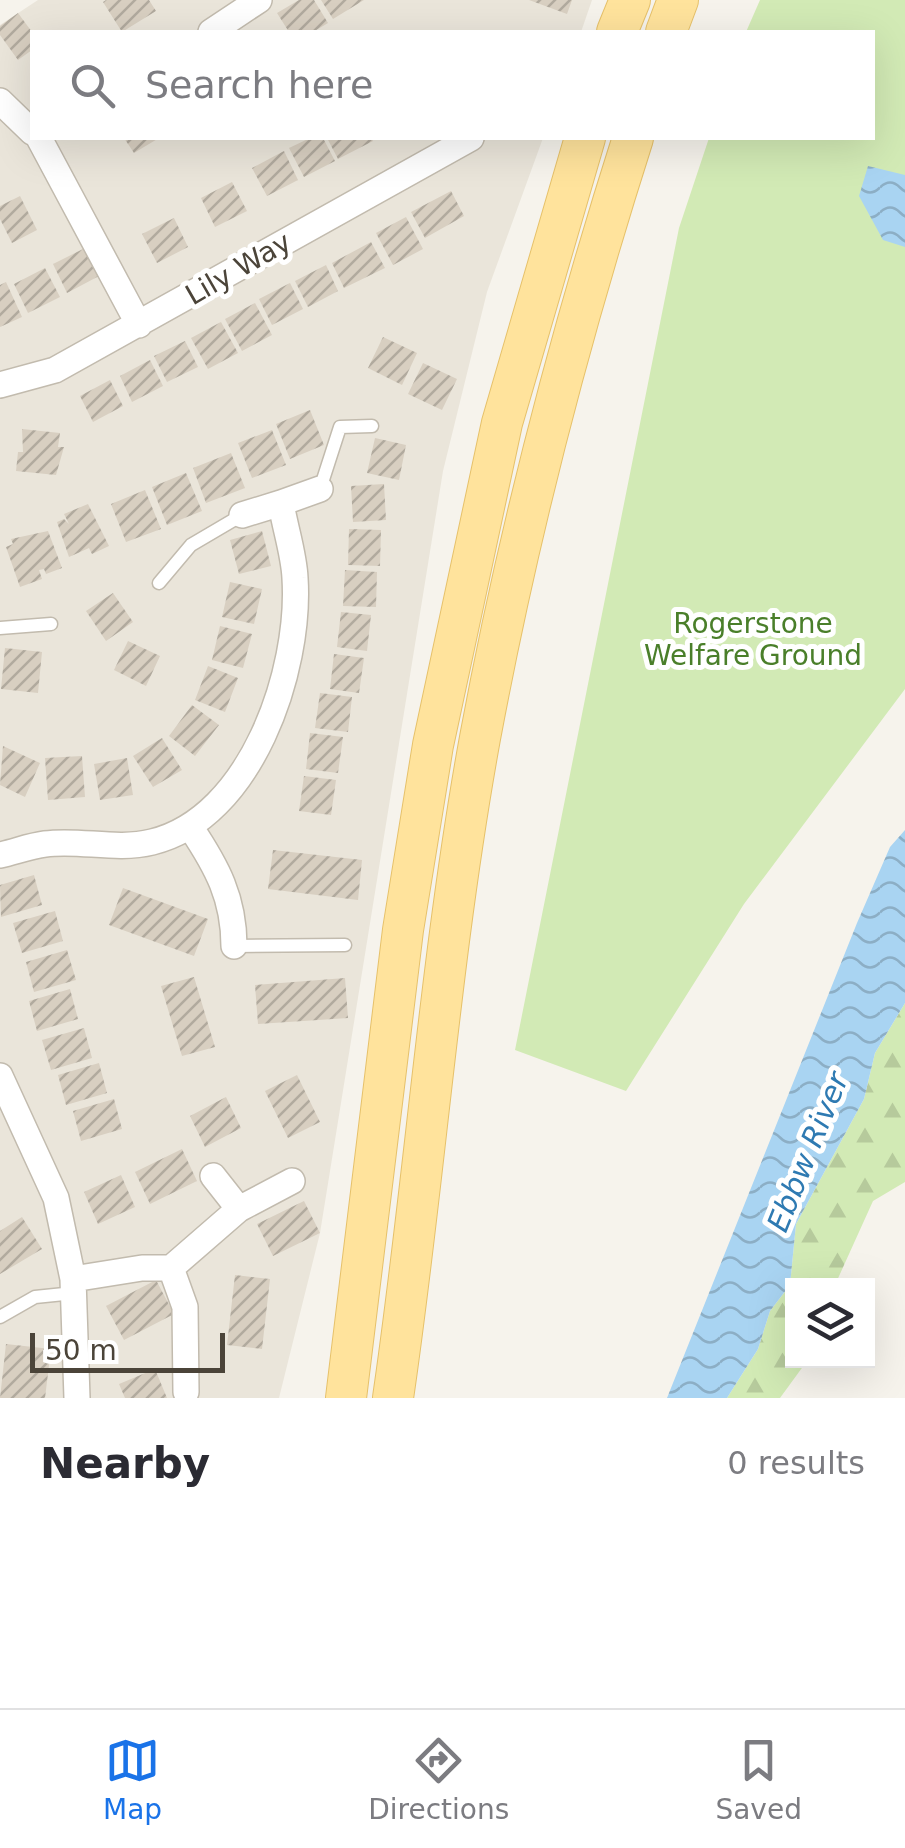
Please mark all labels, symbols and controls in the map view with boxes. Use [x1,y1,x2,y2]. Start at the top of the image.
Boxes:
search box [30,30,875,140]
icon: search [65,58,120,113]
text: Search here [145,63,373,107]
street label: Lily Way [180,225,297,312]
park label: Rogerstone Welfare Ground [644,607,862,672]
water label: Ebbw River [760,1065,856,1237]
map controls [785,1278,875,1368]
button: layers [785,1278,875,1368]
scale bar [30,1328,225,1372]
text: 50 m [45,1334,117,1367]
text: Nearby [40,1439,210,1488]
text: 0 results [727,1444,865,1482]
tab: Map [103,1733,162,1826]
tab: Directions [368,1733,509,1826]
tab: Saved [715,1733,802,1826]

